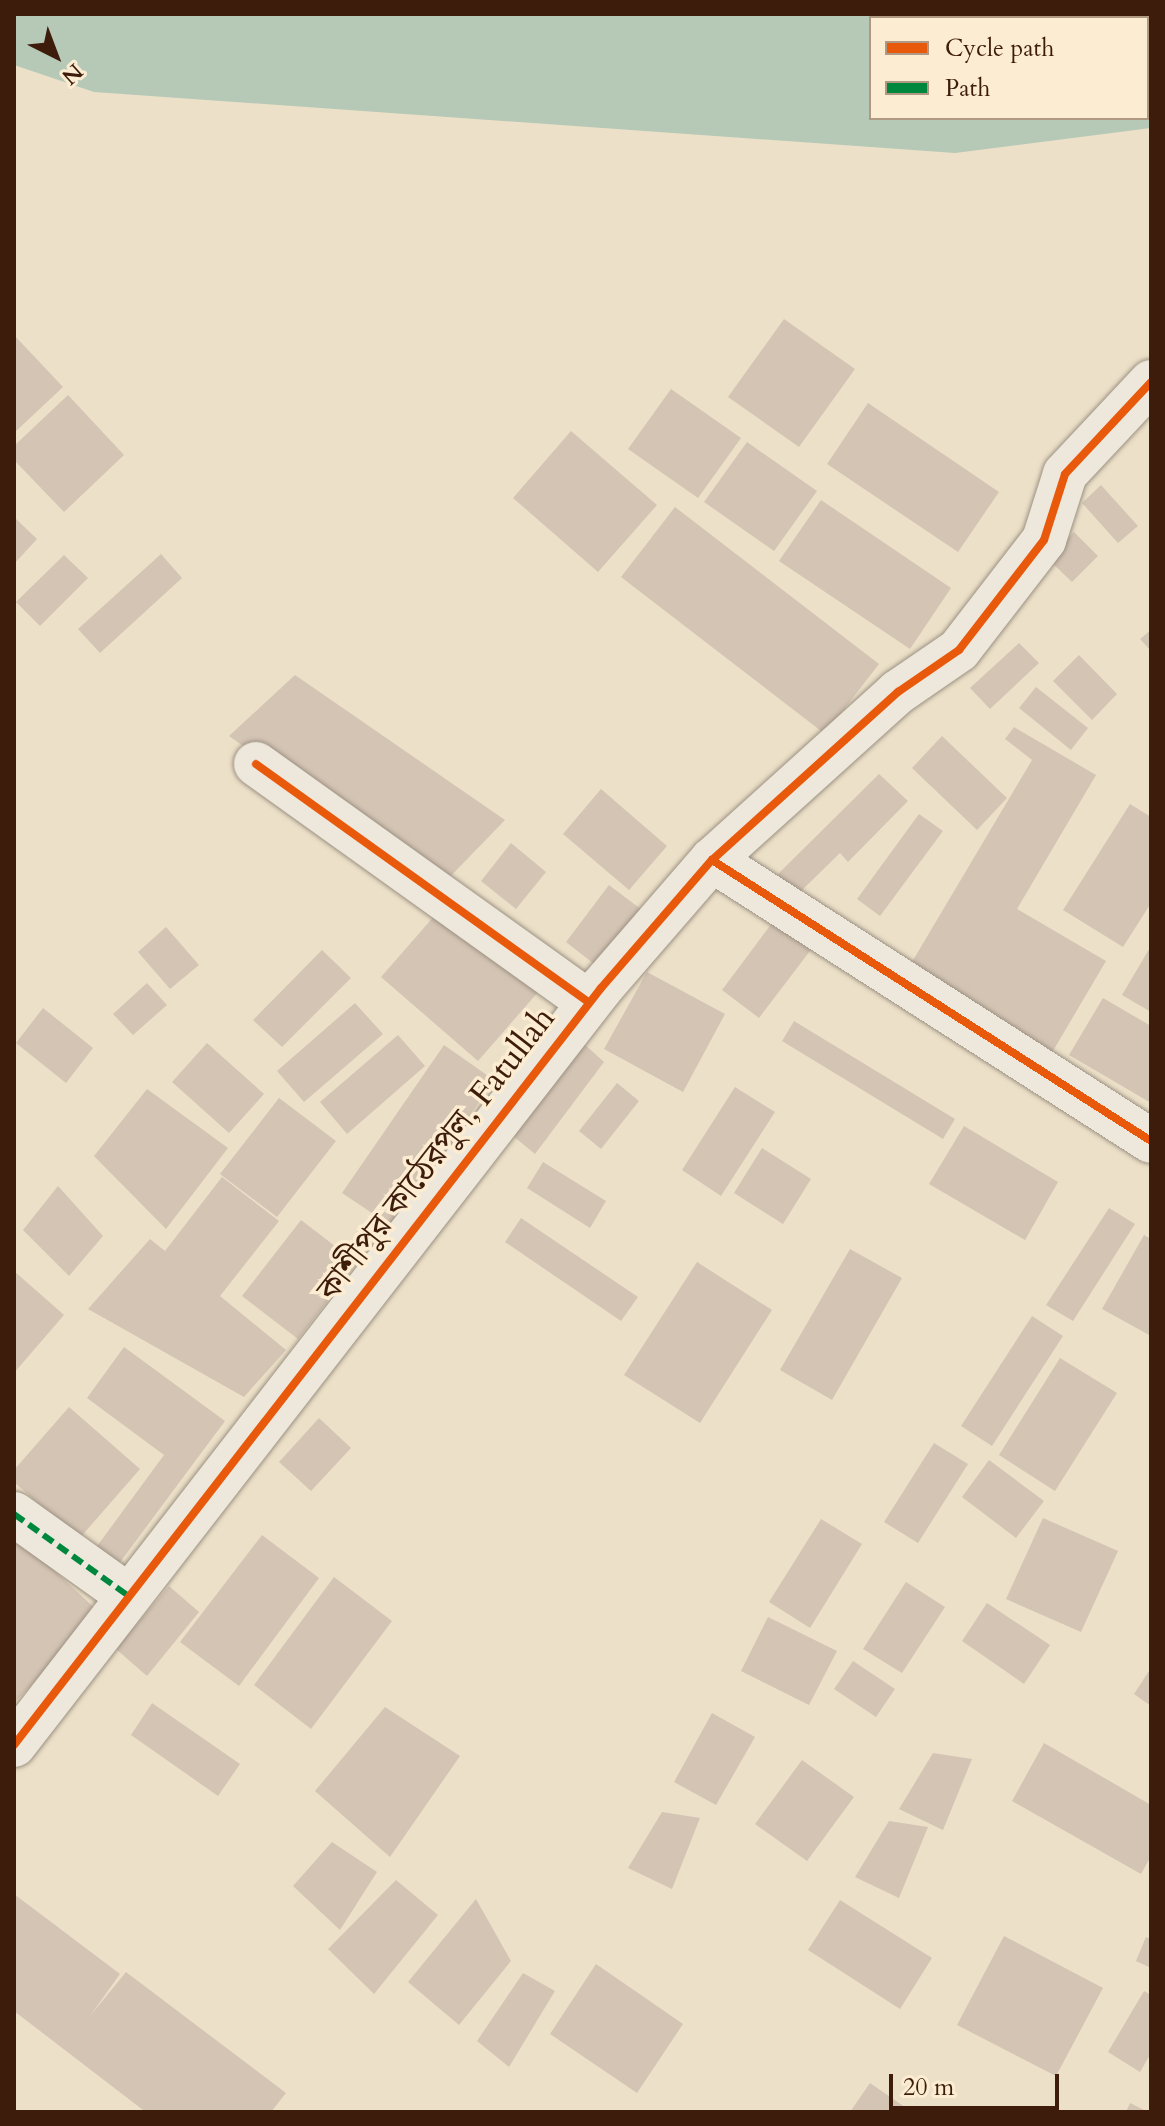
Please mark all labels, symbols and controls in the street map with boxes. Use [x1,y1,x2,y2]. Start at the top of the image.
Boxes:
north arrow [16,16,96,96]
legend [869,16,1149,120]
text: Cycle path [945,32,1054,65]
text: N [55,56,89,91]
text: Path [945,72,990,105]
street label: কাশীপুর কাঠেরপুল, Fatullah [308,999,564,1309]
scale bar [893,2058,1063,2108]
text: 20 m [903,2071,954,2104]

